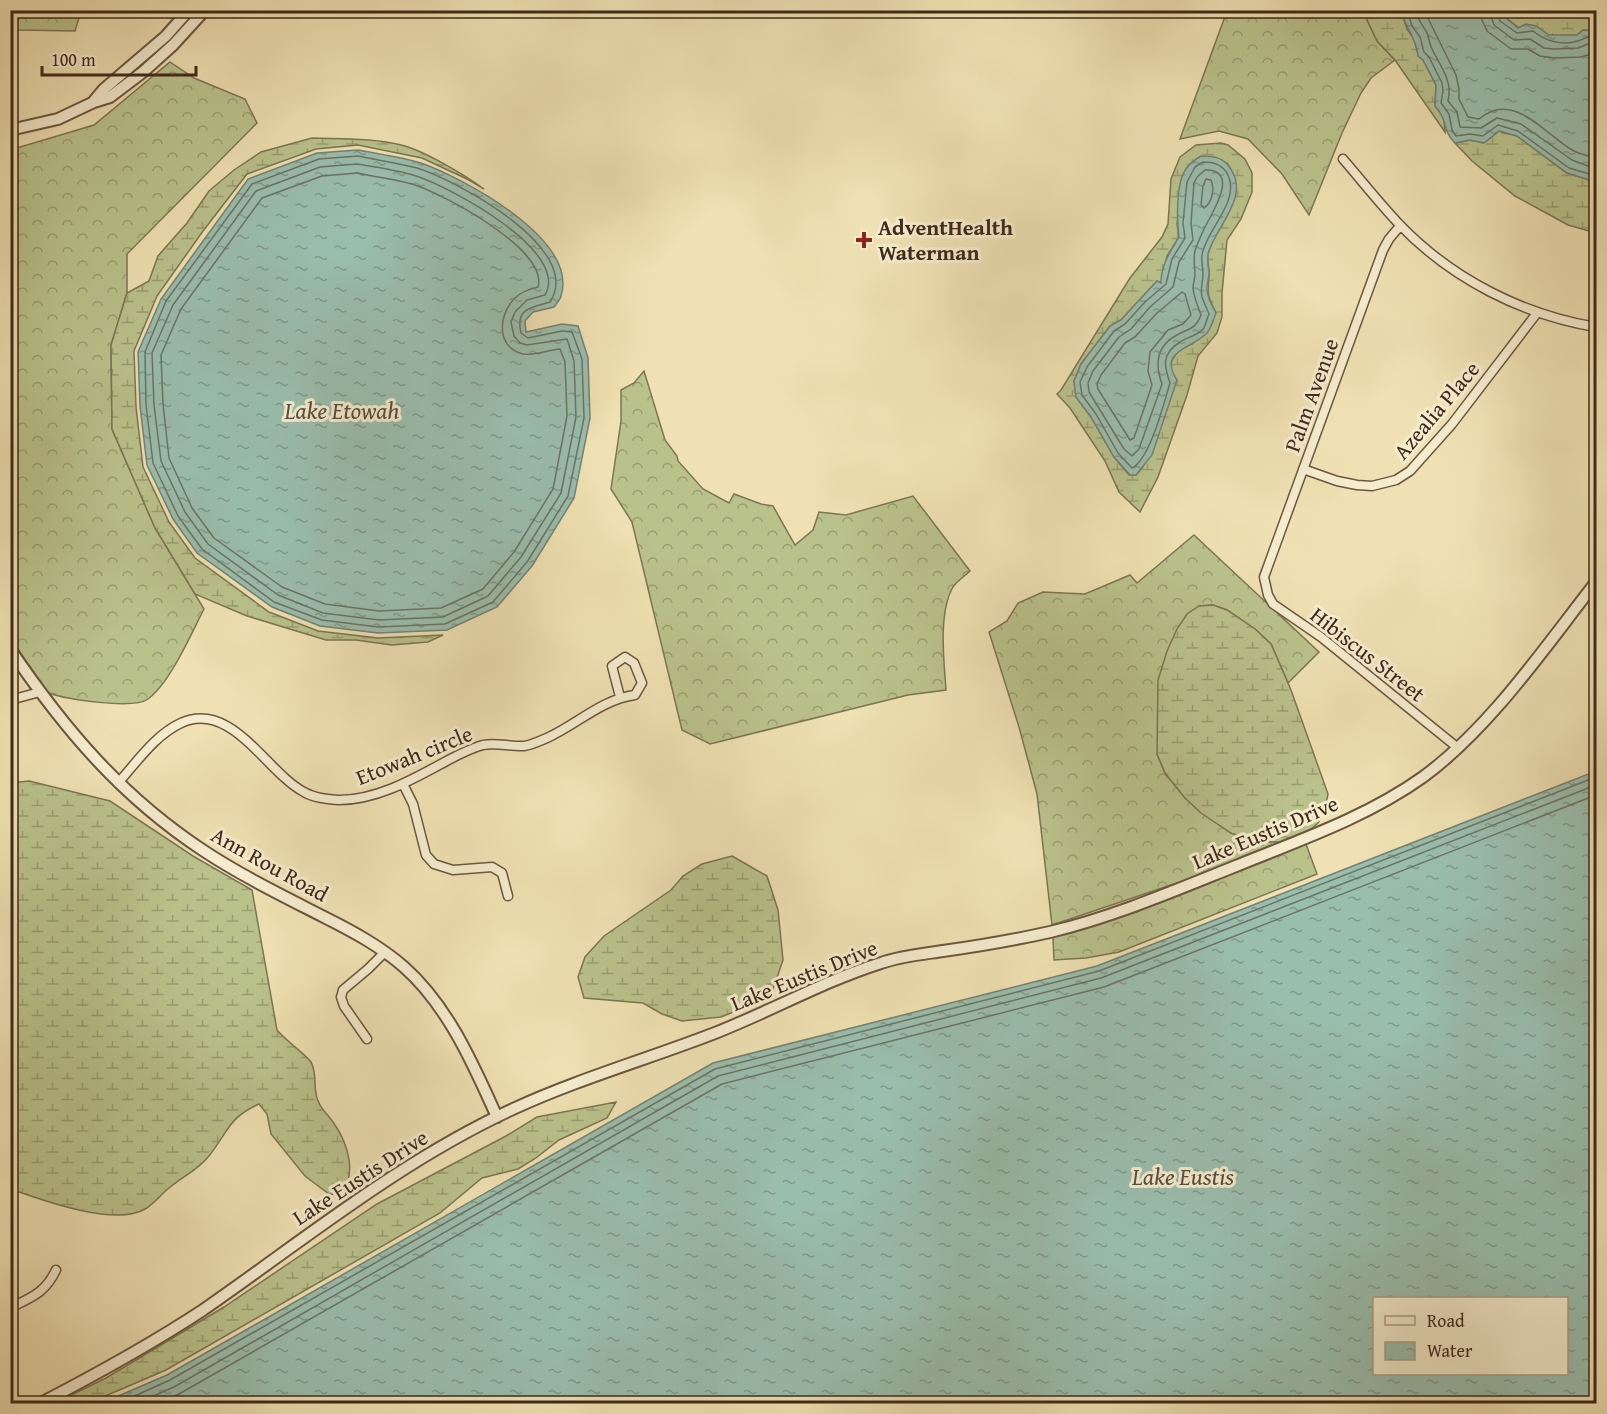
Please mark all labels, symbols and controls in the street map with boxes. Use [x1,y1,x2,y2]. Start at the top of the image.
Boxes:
scale bar [42,39,196,77]
text: 100 m [51,46,96,73]
place label: AdventHealth Waterman [878,211,1013,268]
marker: AdventHealth Waterman [855,231,873,249]
street label: Palm Avenue [1276,334,1346,456]
street label: Azealia Place [1385,354,1487,466]
water label: Lake Etowah [284,393,399,428]
street label: Hibiscus Street [1304,599,1432,709]
street label: Etowah circle [351,717,477,793]
street label: Lake Eustis Drive [1187,787,1343,877]
street label: Ann Rou Road [206,819,335,910]
street label: Lake Eustis Drive [726,931,882,1019]
street label: Lake Eustis Drive [286,1121,434,1233]
water label: Lake Eustis [1131,1159,1234,1194]
legend [1373,1297,1568,1375]
text: Road [1427,1307,1465,1334]
text: Water [1427,1337,1473,1364]

